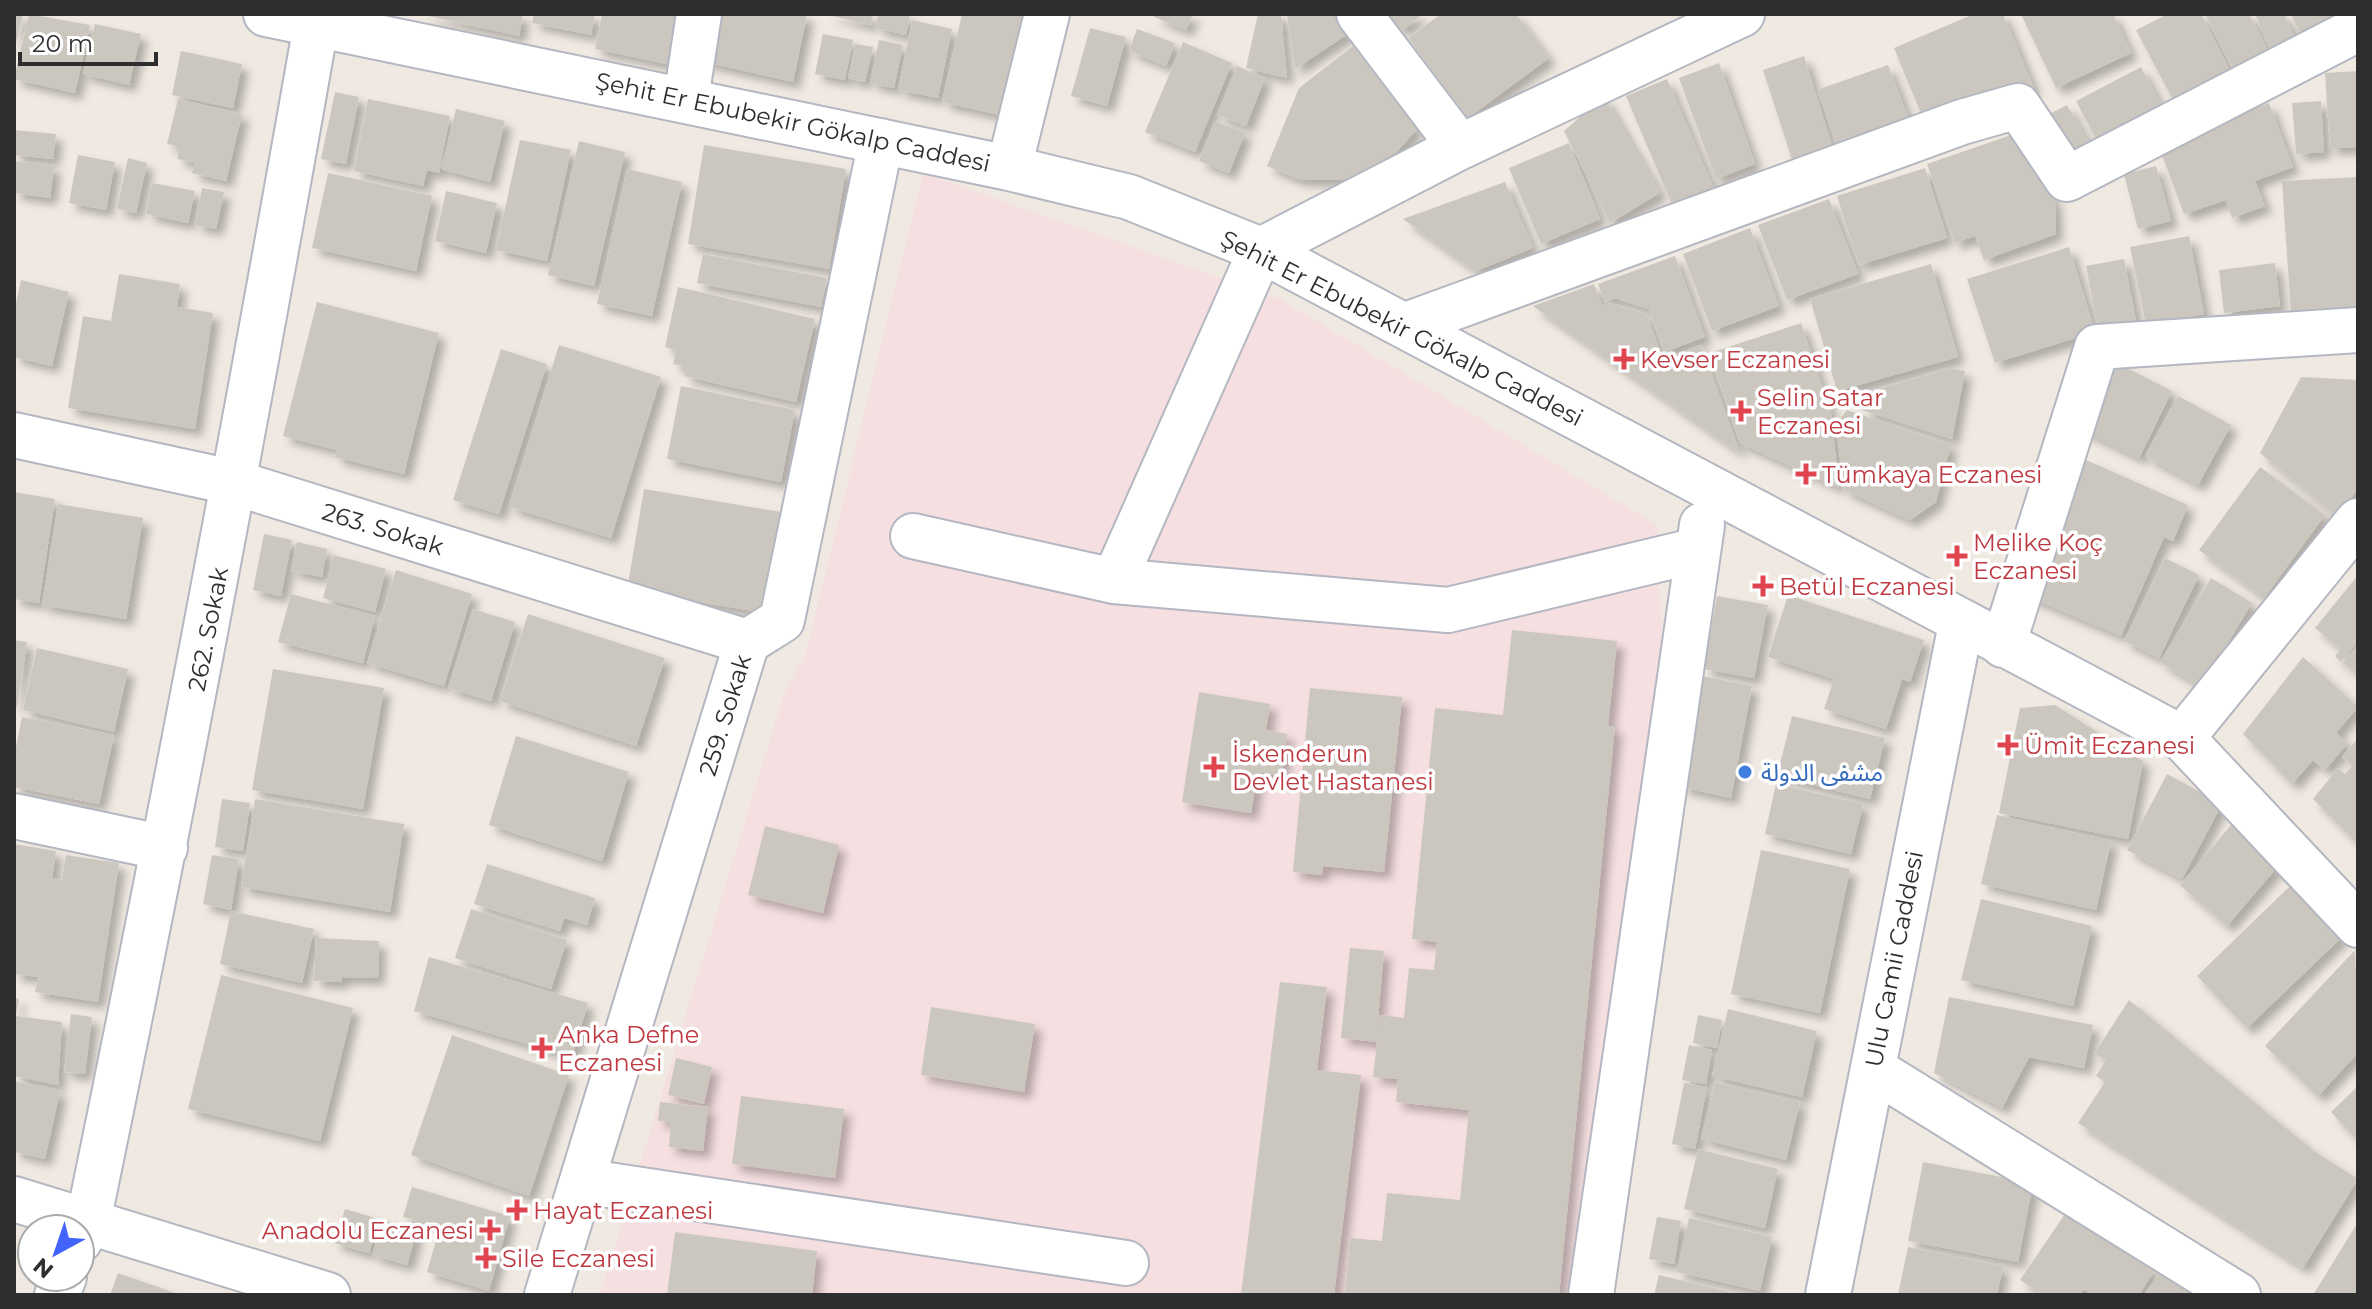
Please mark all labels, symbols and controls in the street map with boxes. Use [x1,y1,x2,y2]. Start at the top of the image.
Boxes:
scale bar [20,16,156,66]
text: 20 m [32,29,93,58]
street label: Şehit Er Ebubekir Gökalp Caddesi [593,66,993,178]
street label: Şehit Er Ebubekir Gökalp Caddesi [1216,224,1588,432]
place label: Kevser Eczanesi [1640,345,1830,374]
marker: Kevser Eczanesi [1615,350,1633,368]
place label: Selin Satar Eczanesi [1757,383,1884,440]
marker: Selin Satar Eczanesi [1732,402,1750,420]
place label: Tümkaya Eczanesi [1822,460,2042,489]
marker: Tümkaya Eczanesi [1797,465,1815,483]
street label: 263. Sokak [319,497,448,561]
place label: Melike Koç Eczanesi [1973,528,2103,585]
marker: Melike Koç Eczanesi [1948,547,1966,565]
street label: 262. Sokak [182,564,234,694]
place label: Betül Eczanesi [1779,572,1955,601]
marker: Betül Eczanesi [1754,577,1772,595]
street label: 259. Sokak [693,650,757,779]
place label: Ümit Eczanesi [2024,731,2195,760]
marker: Ümit Eczanesi [1999,736,2017,754]
place label: İskenderun Devlet Hastanesi [1232,739,1434,796]
marker: İskenderun Devlet Hastanesi [1203,756,1225,778]
place label: مشفى الدولة [1761,758,1883,787]
marker: مشفى الدولة [1736,763,1754,781]
street label: Ulu Camii Caddesi [1859,848,1929,1070]
place label: Anka Defne Eczanesi [558,1020,699,1077]
marker: Anka Defne Eczanesi [533,1039,551,1057]
place label: Hayat Eczanesi [533,1196,713,1225]
marker: Hayat Eczanesi [508,1201,526,1219]
north arrow [16,1213,96,1293]
place label: Anadolu Eczanesi [262,1216,474,1245]
marker: Anadolu Eczanesi [481,1221,499,1239]
place label: Sile Eczanesi [502,1244,655,1273]
marker: Sile Eczanesi [477,1249,495,1267]
text: N [28,1252,59,1284]

